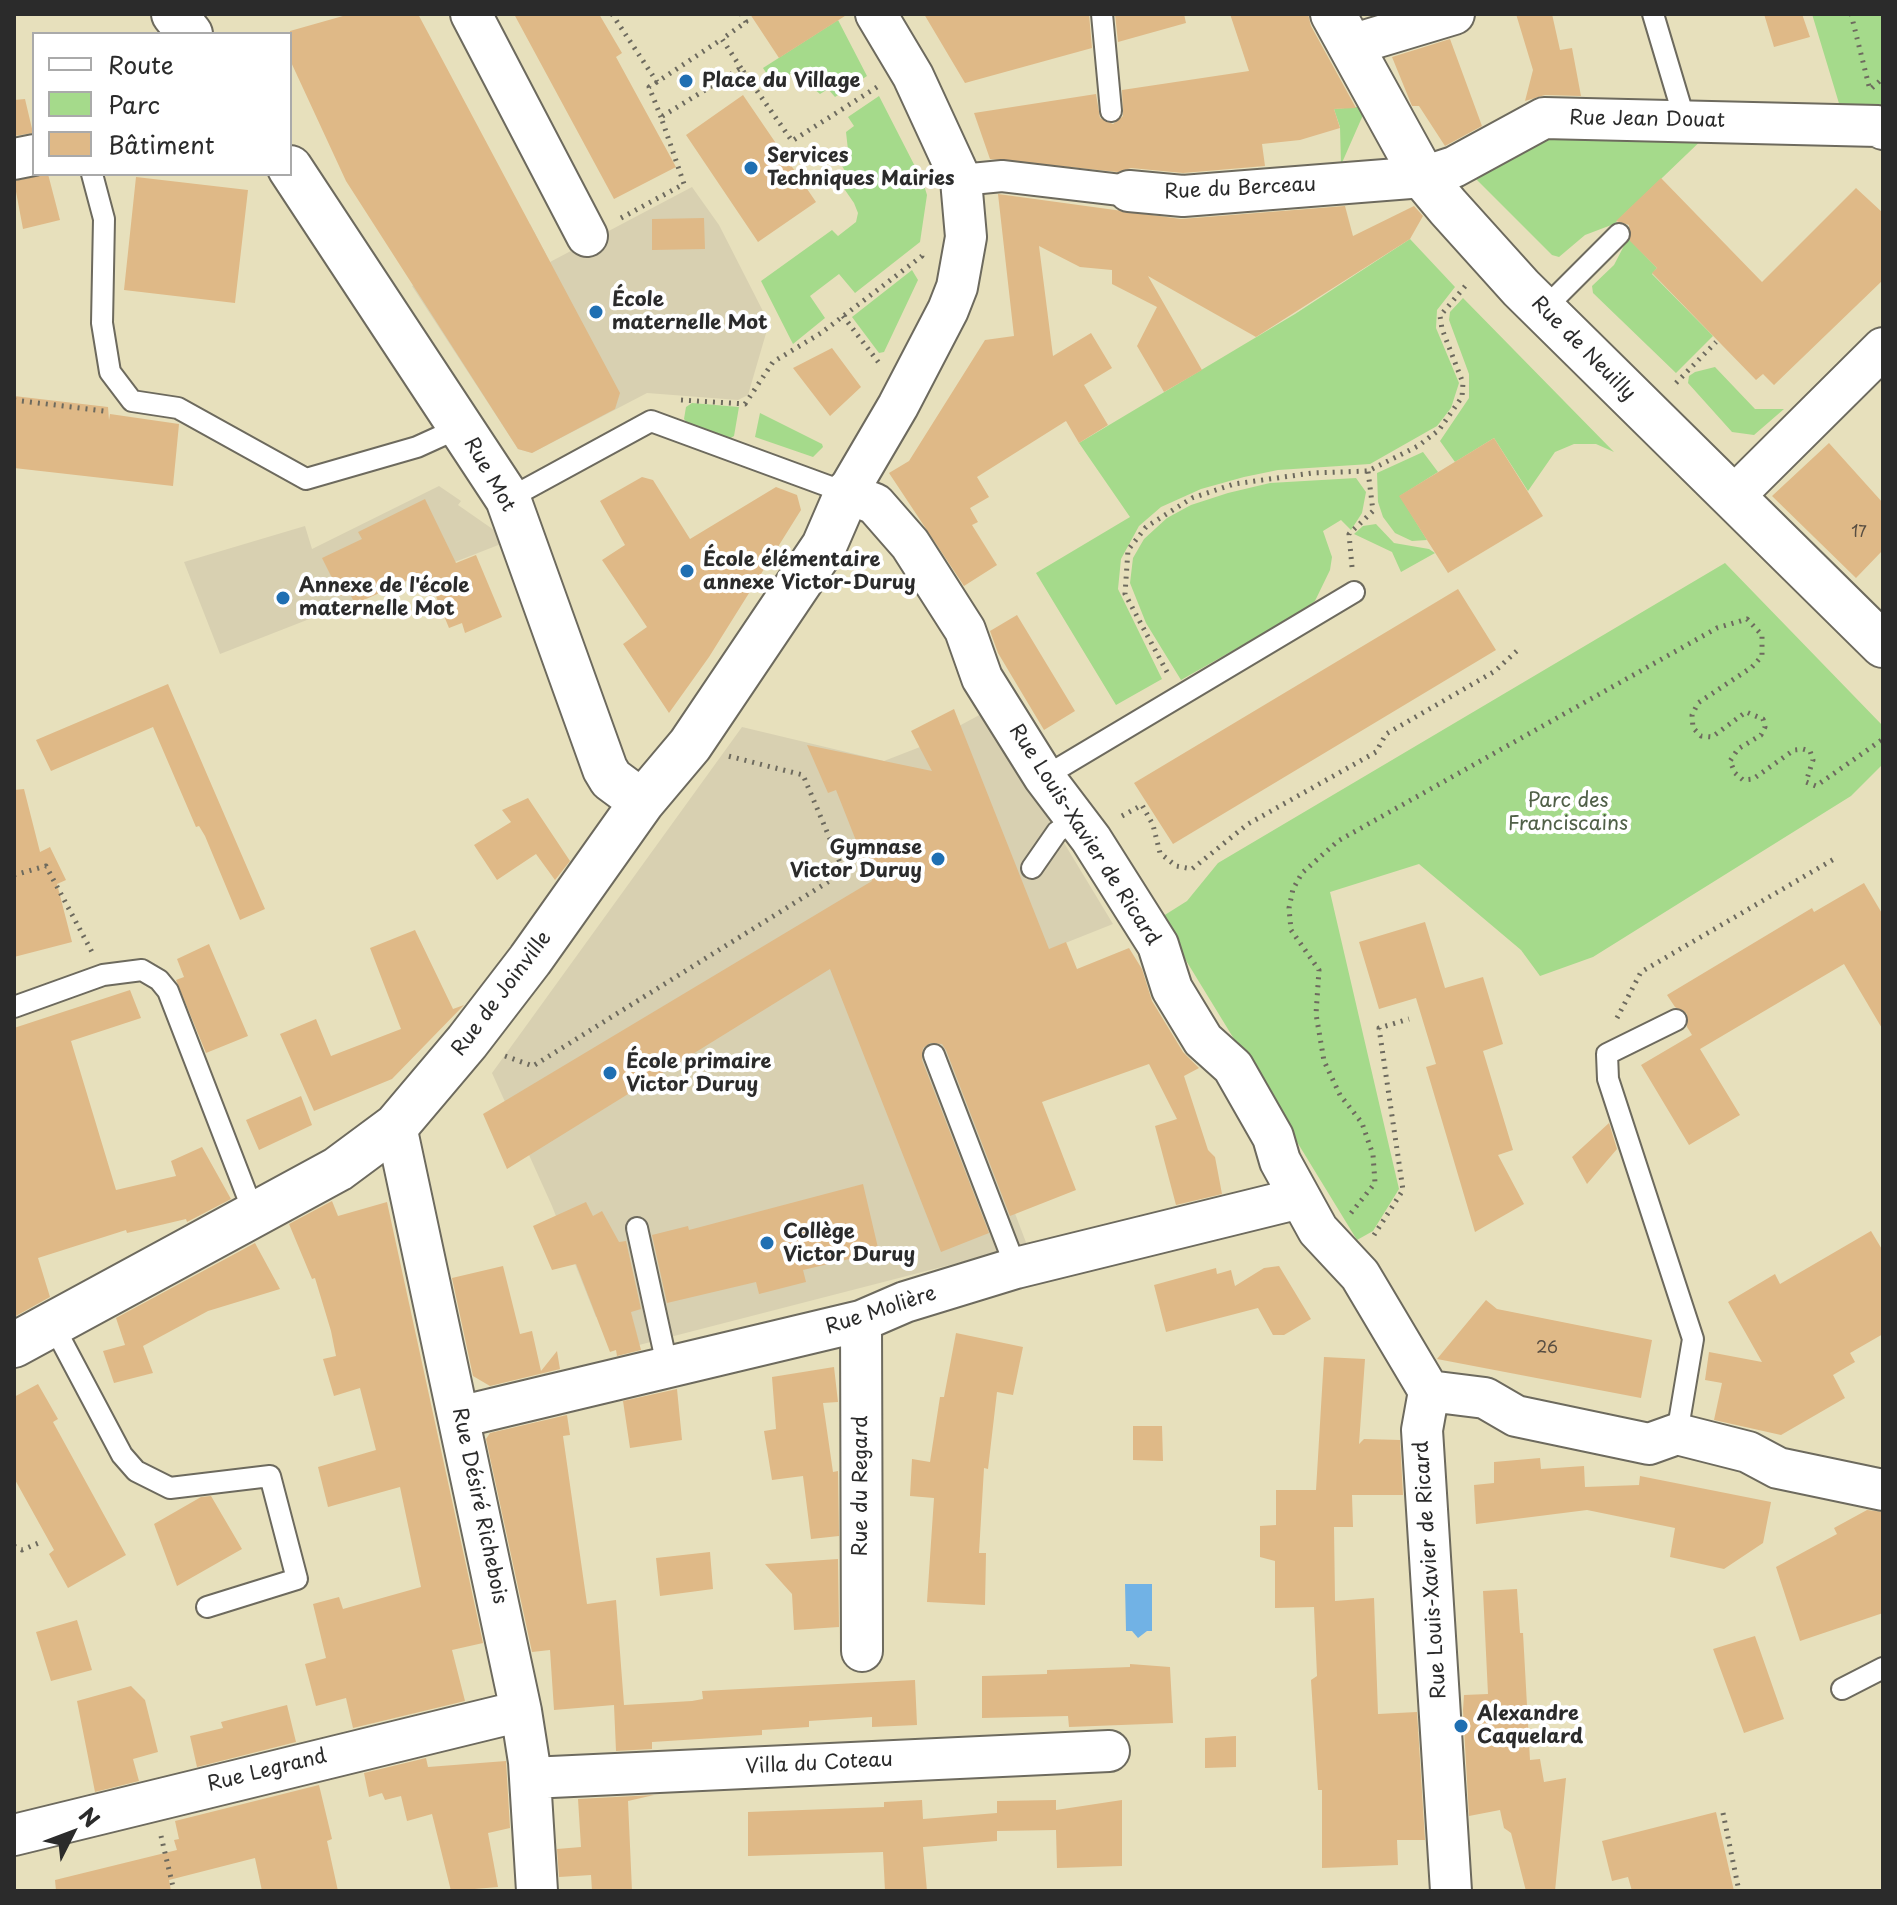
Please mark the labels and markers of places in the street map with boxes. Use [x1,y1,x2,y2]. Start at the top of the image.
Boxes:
place label: Place du Village [702,69,860,93]
marker: Place du Village [677,72,695,90]
place label: Services Techniques Mairies [767,144,955,191]
marker: Services Techniques Mairies [742,159,760,177]
place label: École maternelle Mot [612,288,768,335]
marker: École maternelle Mot [587,303,605,321]
place label: École élémentaire annexe Victor-Duruy [703,548,916,595]
marker: École élémentaire annexe Victor-Duruy [678,562,696,580]
place label: Annexe de l'école maternelle Mot [299,574,470,621]
marker: Annexe de l'école maternelle Mot [274,589,292,607]
place label: Gymnase Victor Duruy [790,836,922,883]
marker: Gymnase Victor Duruy [929,850,947,868]
place label: École primaire Victor Duruy [626,1050,771,1097]
marker: École primaire Victor Duruy [601,1064,619,1082]
place label: Collège Victor Duruy [783,1220,915,1267]
marker: Collège Victor Duruy [758,1234,776,1252]
place label: Alexandre Caquelard [1477,1702,1583,1749]
marker: Alexandre Caquelard [1452,1717,1470,1735]

